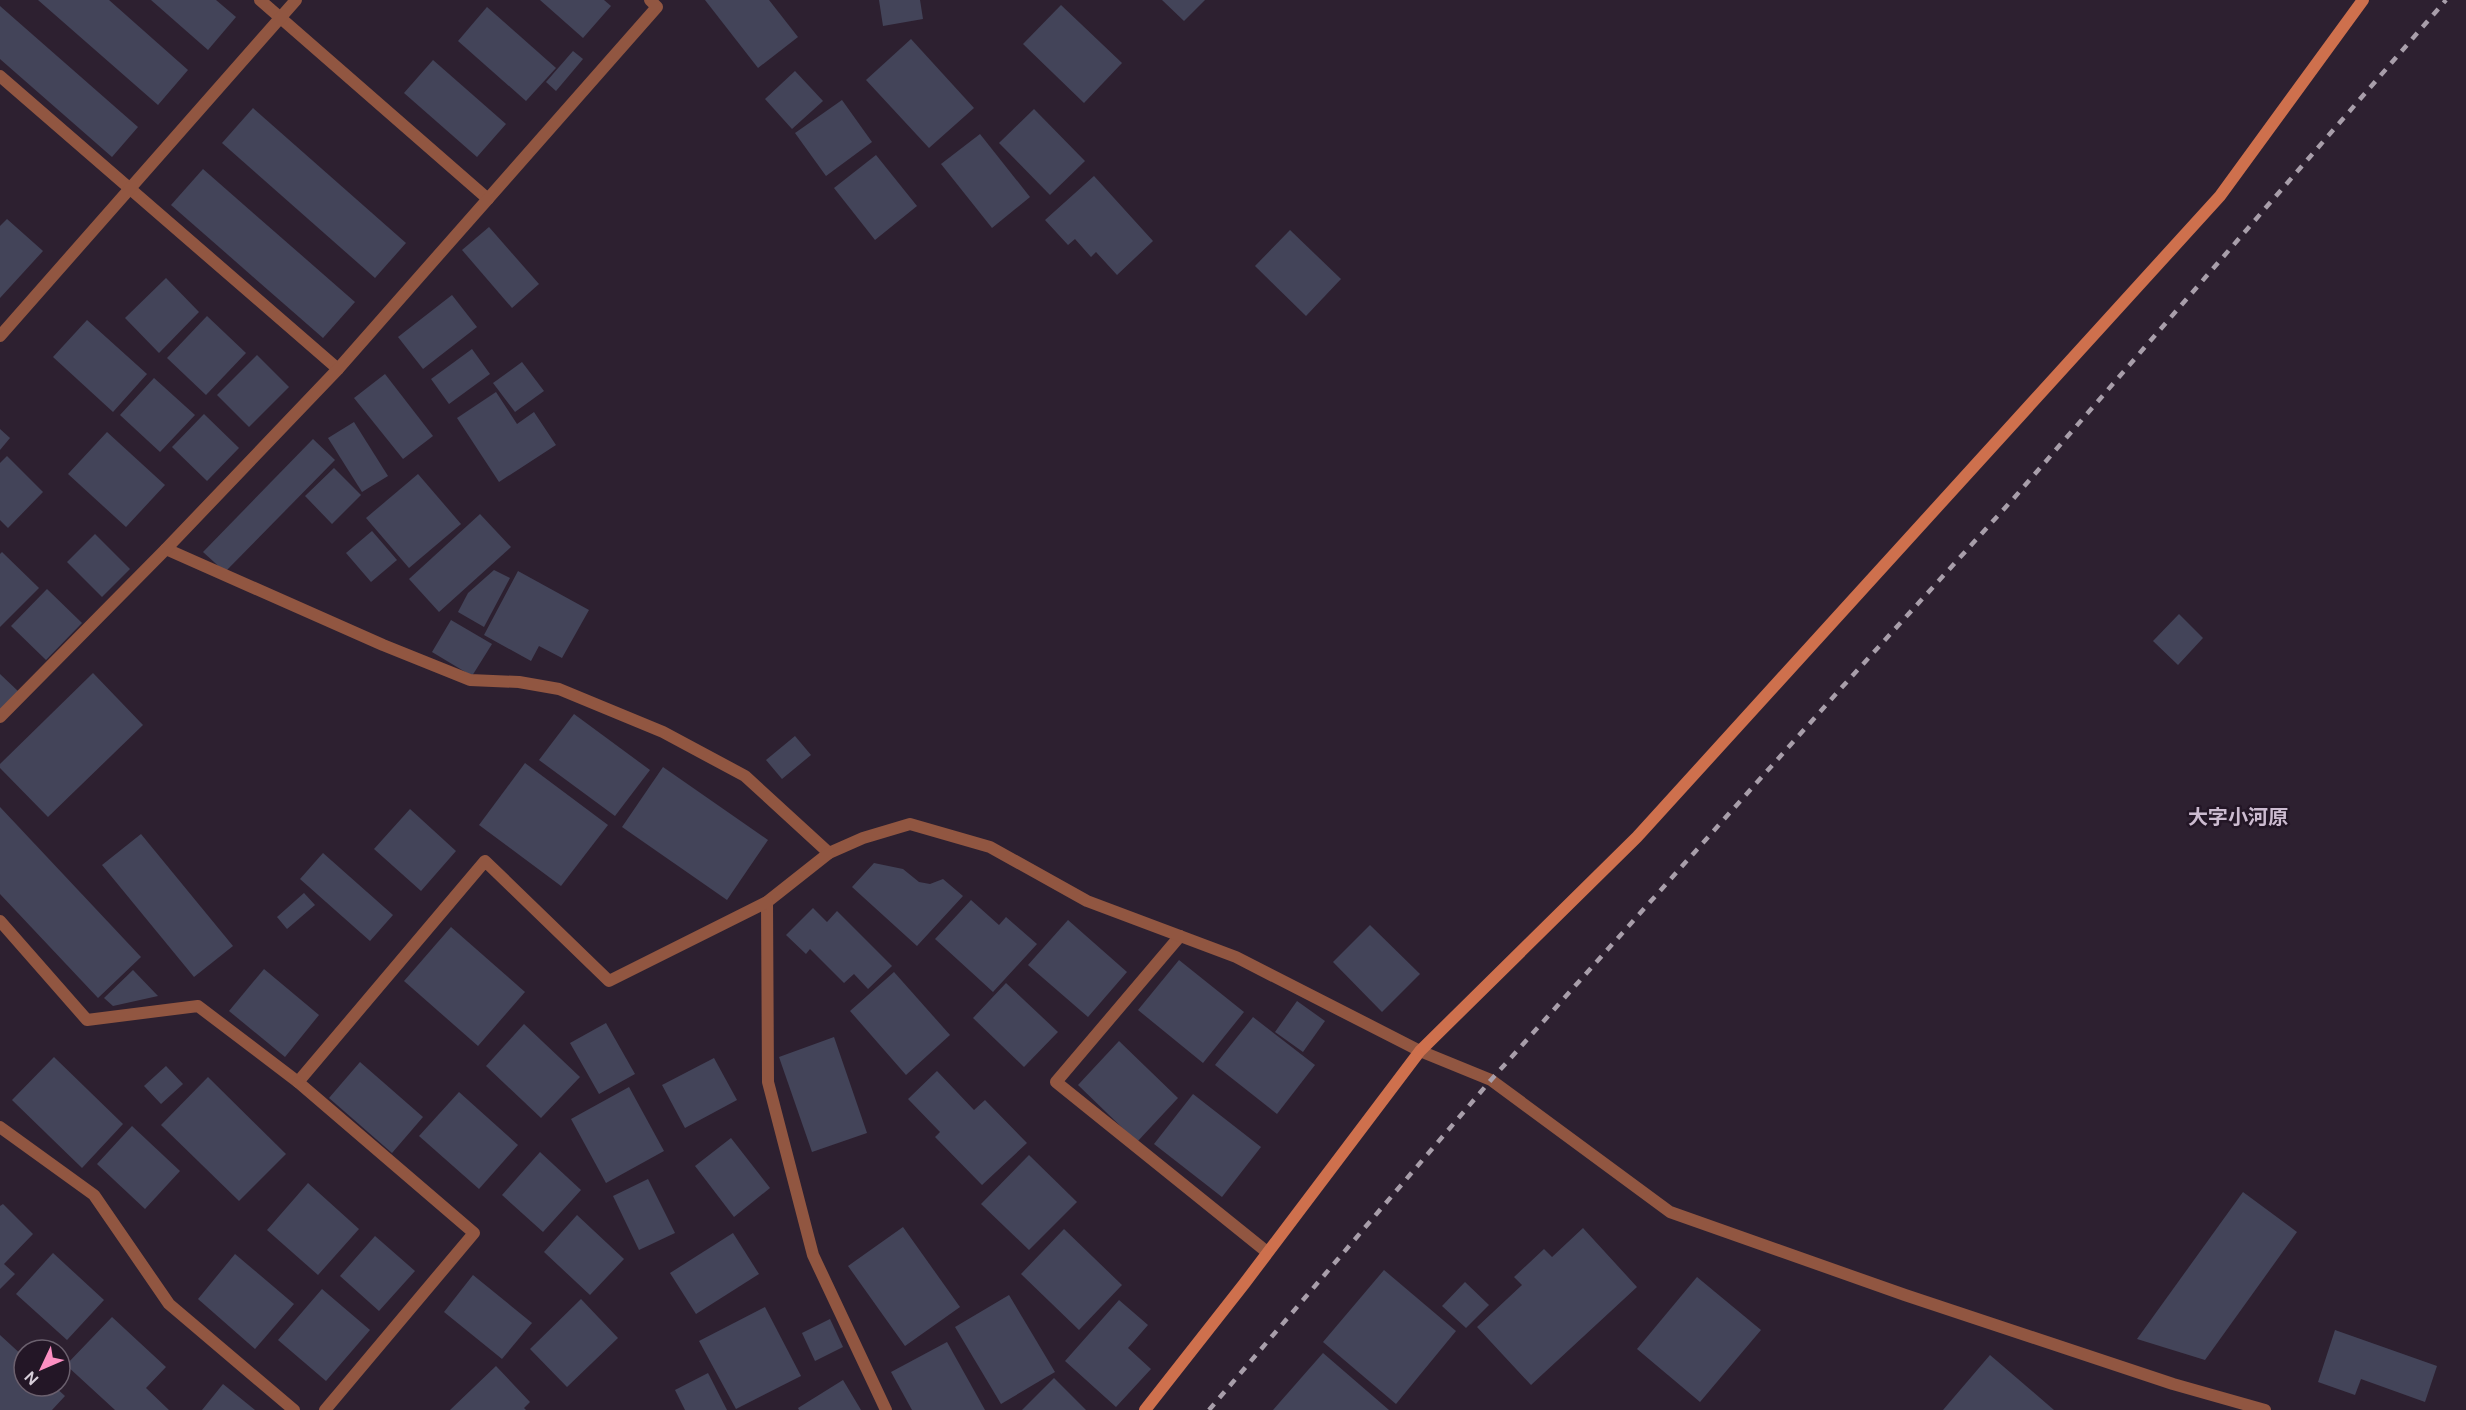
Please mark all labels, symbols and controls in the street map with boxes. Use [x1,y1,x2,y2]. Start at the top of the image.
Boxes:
district label: 大字小河原 [2188,804,2288,830]
north arrow [12,1338,72,1398]
text: N [20,1367,43,1390]

